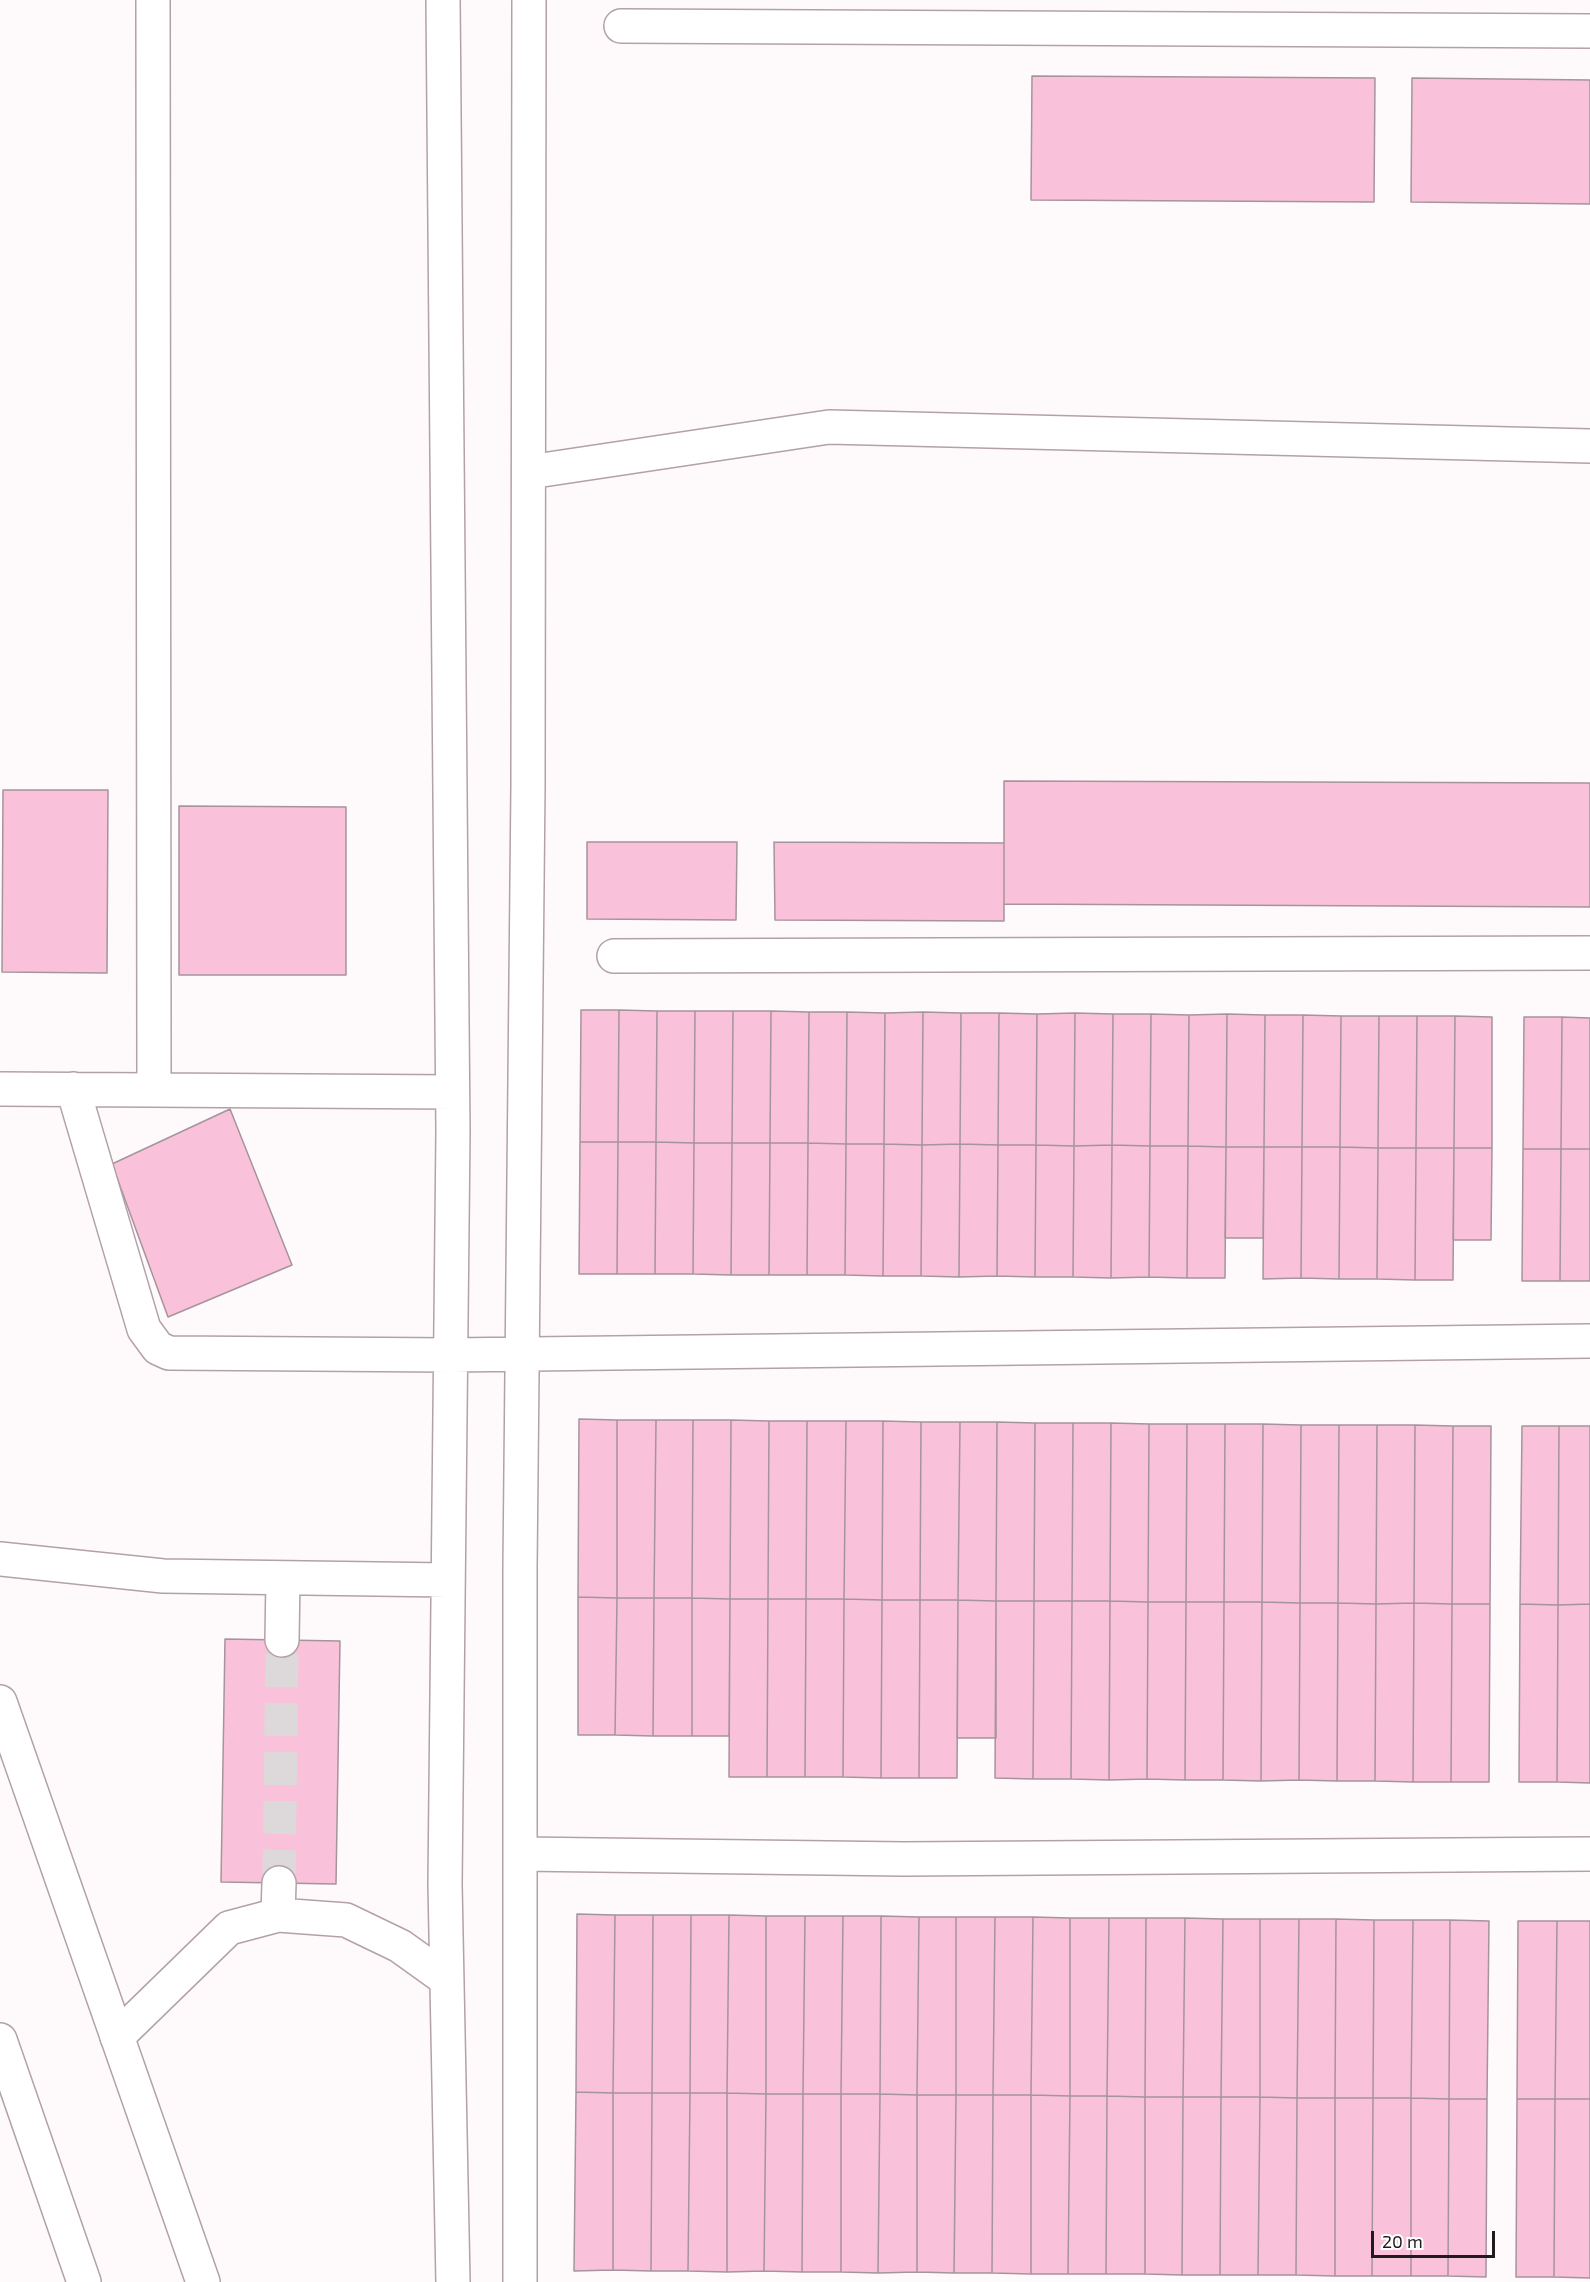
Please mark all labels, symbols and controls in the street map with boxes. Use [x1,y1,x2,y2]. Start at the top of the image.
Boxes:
scale bar [1374,2219,1498,2257]
text: 20 m [1382,2230,1423,2252]

